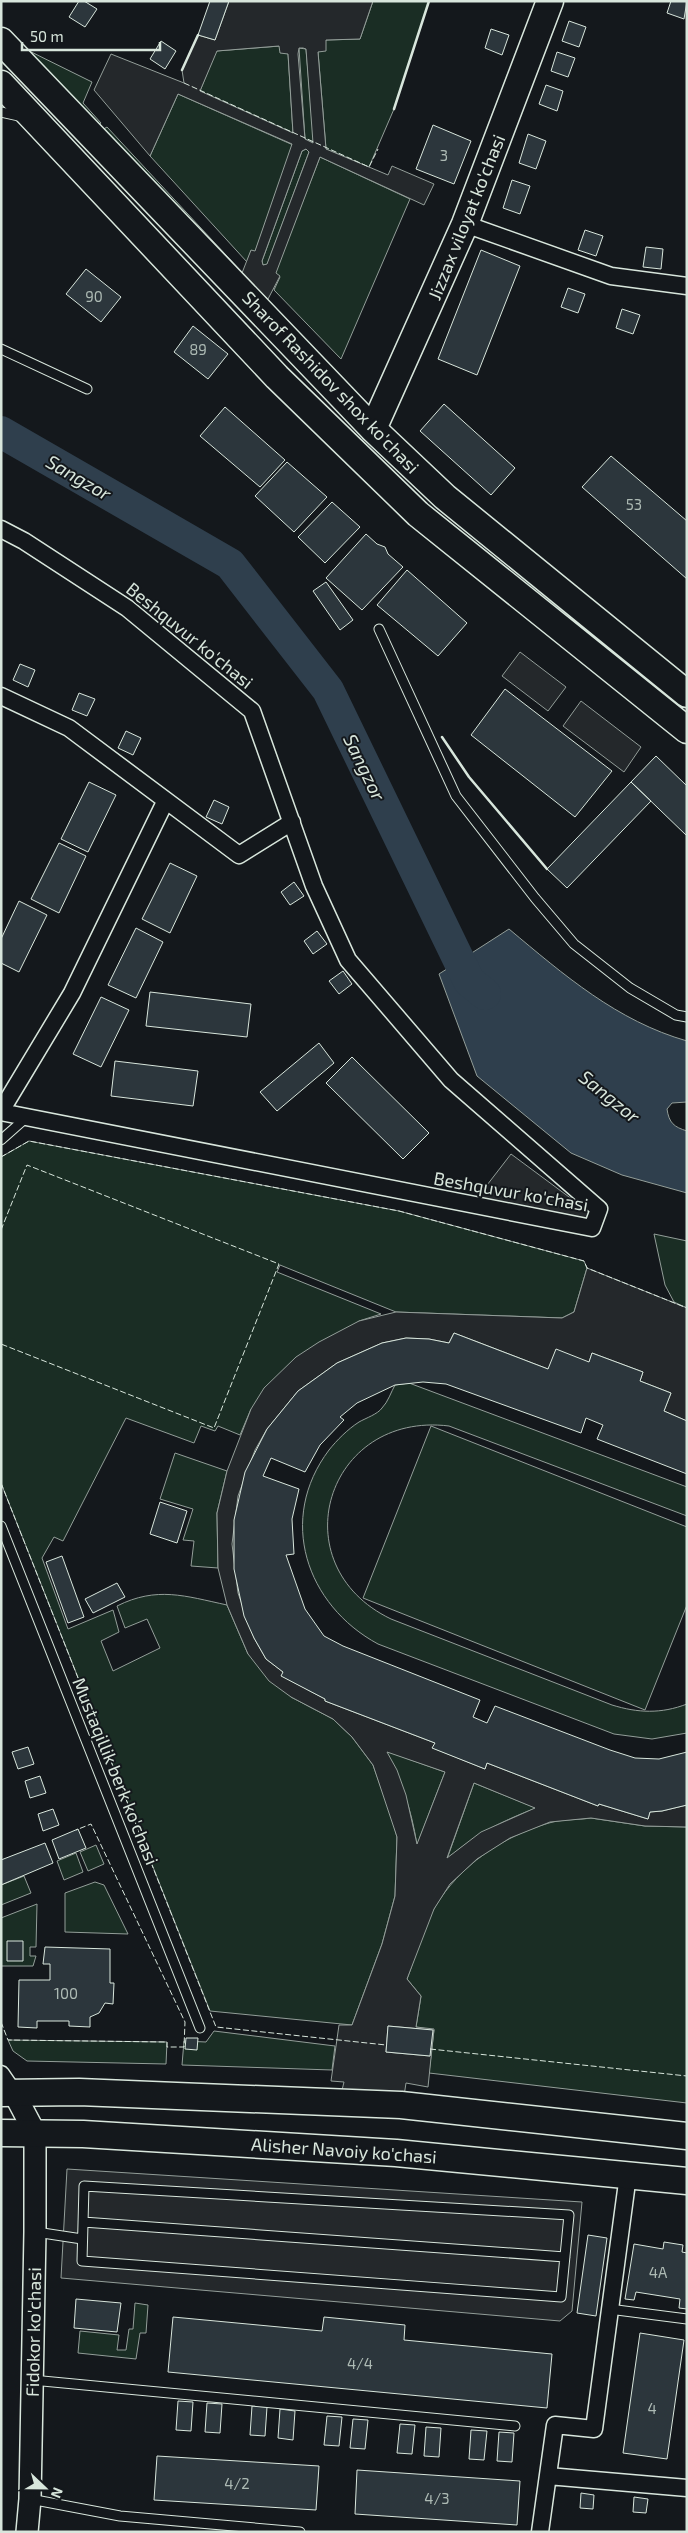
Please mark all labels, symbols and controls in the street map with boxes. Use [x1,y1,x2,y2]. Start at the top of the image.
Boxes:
scale bar [22,20,160,52]
text: 50 m [30,27,64,45]
street label: Jizzax viloyat ko'chasi [423,131,509,303]
house number: 3 [440,146,448,164]
street label: Sharof Rashidov shox ko'chasi [238,286,424,478]
house number: 90 [85,287,103,305]
house number: 89 [189,340,207,358]
water label: Sangzor [42,449,116,505]
house number: 53 [626,495,642,513]
street label: Beshquvur ko'chasi [122,577,258,693]
water label: Sangzor [339,730,391,804]
water label: Sangzor [575,1065,645,1128]
street label: Beshquvur ko'chasi [432,1167,590,1215]
street label: Mustaqillik berk ko'chasi [68,1674,164,1868]
house number: 100 [54,1984,78,2002]
street label: Alisher Navoiy ko'chasi [250,2133,438,2167]
house number: 4A [649,2263,668,2281]
street label: Fidokor ko'chasi [21,2267,45,2397]
house number: 4/4 [347,2354,373,2372]
house number: 4 [647,2399,657,2417]
north arrow [20,2463,70,2513]
house number: 4/2 [224,2474,250,2492]
text: N [48,2485,67,2501]
house number: 4/3 [424,2489,450,2507]

